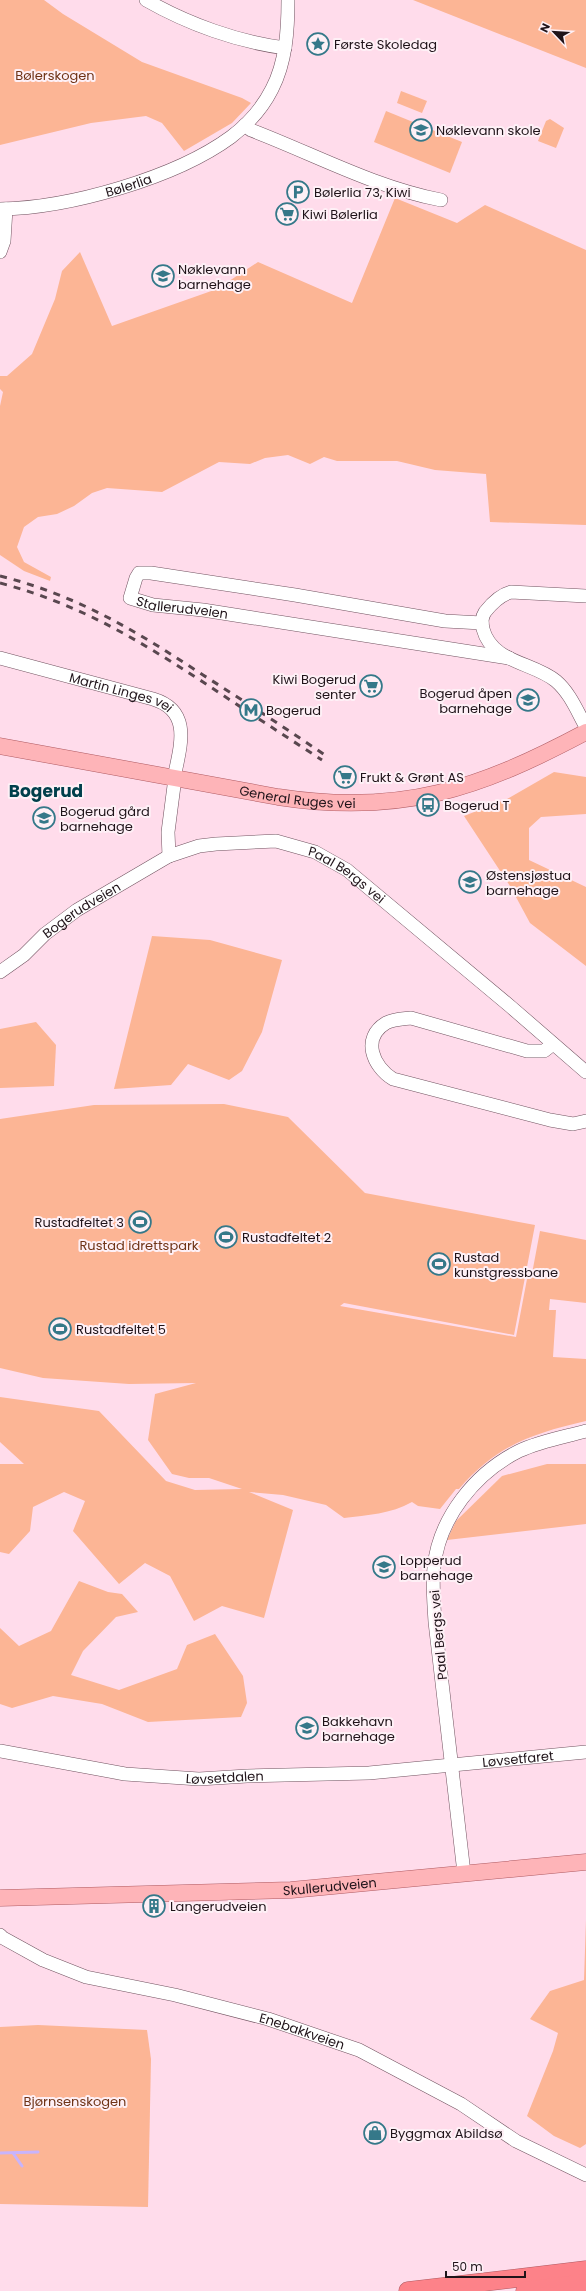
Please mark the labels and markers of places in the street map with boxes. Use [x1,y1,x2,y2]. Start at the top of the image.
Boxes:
place icon: Første Skoledag [305,31,331,57]
place label: Første Skoledag [334,35,437,54]
school or university icon: Nøklevann skole [408,117,434,143]
place label: Nøklevann skole [436,121,541,140]
parking icon: Bølerlia 73, Kiwi [285,179,311,205]
place label: Bølerlia 73, Kiwi [314,183,411,202]
supermarket icon: Kiwi Bølerlia [274,201,300,227]
place label: Kiwi Bølerlia [302,205,378,224]
place label: Nøklevann barnehage [178,260,251,294]
school or university icon: Nøklevann barnehage [150,263,176,289]
place label: Kiwi Bogerud senter [273,670,356,704]
supermarket icon: Kiwi Bogerud senter [358,673,384,699]
place label: Bogerud åpen barnehage [419,684,512,718]
school or university icon: Bogerud åpen barnehage [515,687,541,713]
metro station icon: Bogerud [238,697,264,723]
place label: Bogerud [266,701,321,720]
supermarket icon: Frukt & Grønt AS [332,764,358,790]
place label: Frukt & Grønt AS [360,768,464,787]
bus stop icon: Bogerud T [415,792,441,818]
place label: Bogerud T [444,796,510,815]
place label: Bogerud gård barnehage [60,802,150,836]
school or university icon: Bogerud gård barnehage [31,805,57,831]
place label: Østensjøstua barnehage [486,866,571,900]
school or university icon: Østensjøstua barnehage [457,869,483,895]
sports icon: Rustadfeltet 3 [127,1209,153,1235]
place label: Rustadfeltet 3 [34,1213,124,1232]
sports icon: Rustadfeltet 2 [213,1224,239,1250]
place label: Rustadfeltet 2 [242,1228,331,1247]
place label: Rustad kunstgressbane [454,1248,558,1282]
sports icon: Rustad kunstgressbane [426,1251,452,1277]
sports icon: Rustadfeltet 5 [47,1316,73,1342]
place label: Rustadfeltet 5 [76,1320,166,1339]
place label: Lopperud barnehage [400,1551,473,1585]
school or university icon: Lopperud barnehage [371,1554,397,1580]
place label: Bakkehavn barnehage [322,1712,395,1746]
school or university icon: Bakkehavn barnehage [294,1715,320,1741]
building icon: Langerudveien [141,1893,167,1919]
place label: Langerudveien [170,1897,266,1916]
shop icon: Byggmax Abildsø [362,2120,388,2146]
place label: Byggmax Abildsø [390,2124,503,2143]

